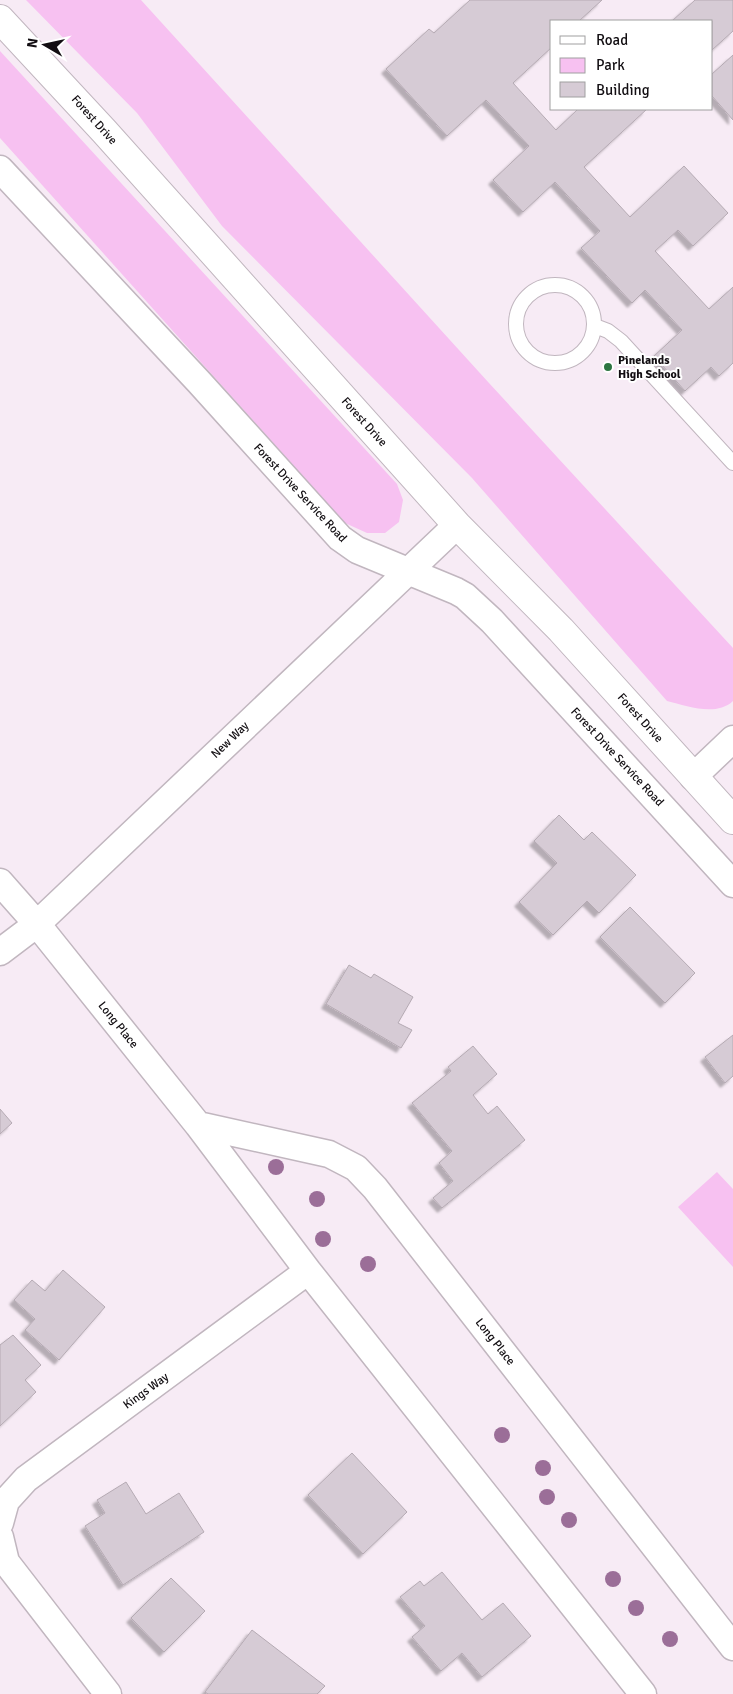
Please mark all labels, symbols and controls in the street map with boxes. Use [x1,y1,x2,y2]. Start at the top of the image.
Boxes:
north arrow [20,20,70,70]
legend [550,20,713,110]
text: Road [596,31,628,49]
text: N [23,37,42,49]
text: Park [596,56,625,74]
text: Building [596,81,650,99]
street label: Forest Drive [68,92,120,148]
place label: Pinelands High School [618,353,681,382]
marker: Pinelands High School [602,361,614,373]
street label: Forest Drive [338,394,390,450]
street label: Forest Drive Service Road [250,440,350,546]
street label: Forest Drive [614,690,666,746]
street label: Forest Drive Service Road [567,704,667,810]
street label: New Way [208,718,252,762]
street label: Long Place [95,999,141,1051]
street label: Long Place [472,1315,518,1369]
street label: Kings Way [120,1369,172,1412]

